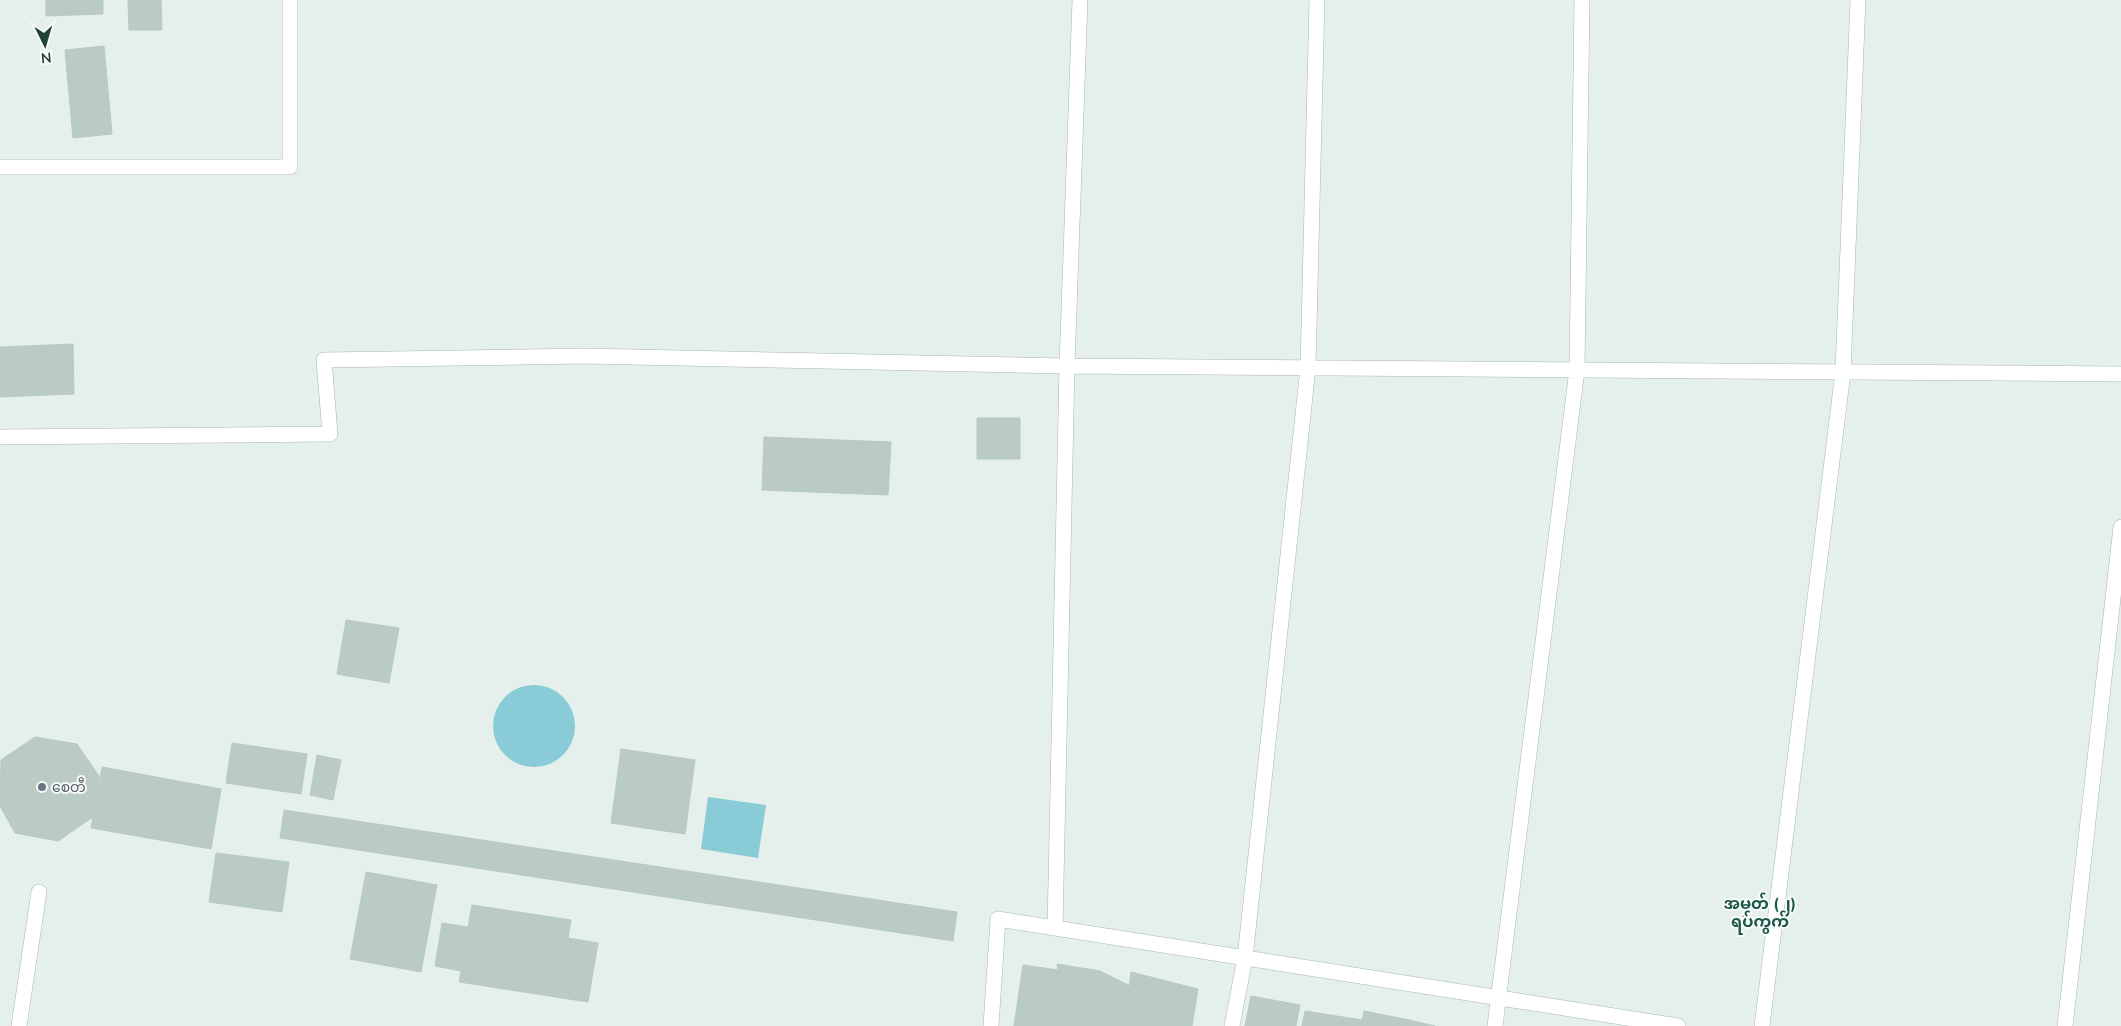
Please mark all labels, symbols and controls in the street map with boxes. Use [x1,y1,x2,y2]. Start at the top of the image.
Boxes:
north arrow [20,20,70,70]
text: N [40,48,52,67]
place label: စေတီ [52,777,86,797]
marker: စေတီ [36,781,48,793]
district label: အမှတ် (၂) ရပ်ကွက် [1724,892,1796,935]

